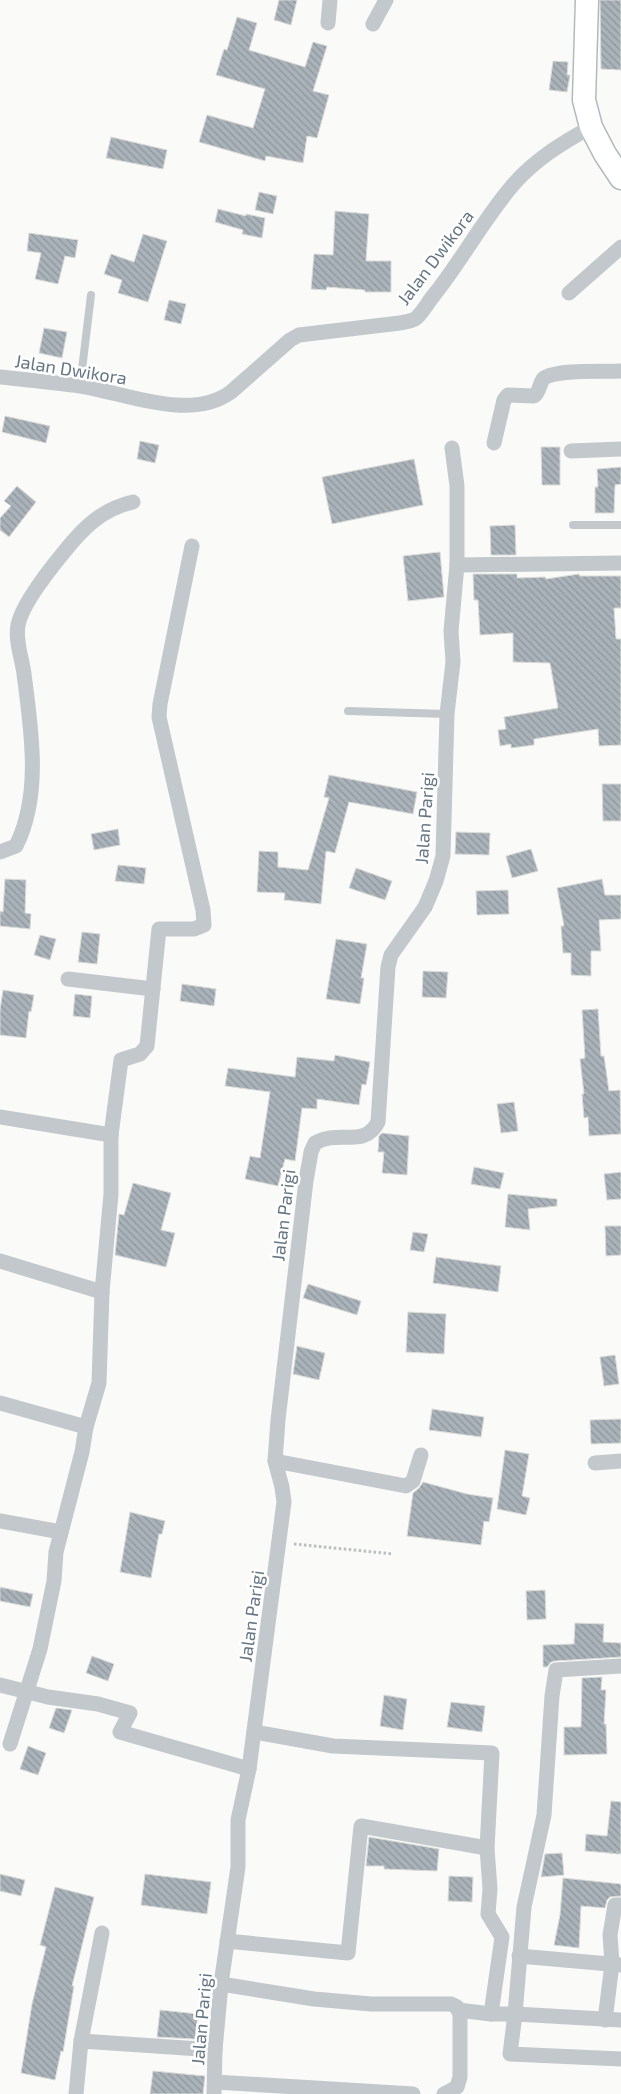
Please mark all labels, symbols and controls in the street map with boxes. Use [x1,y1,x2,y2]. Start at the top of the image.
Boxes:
street label: Jalan Dwikora [392,205,478,309]
street label: Jalan Dwikora [13,349,129,389]
street label: Jalan Parigi [410,771,438,865]
street label: Jalan Parigi [266,1168,300,1262]
street label: Jalan Parigi [234,1569,268,1663]
street label: Jalan Parigi [186,1972,216,2066]

